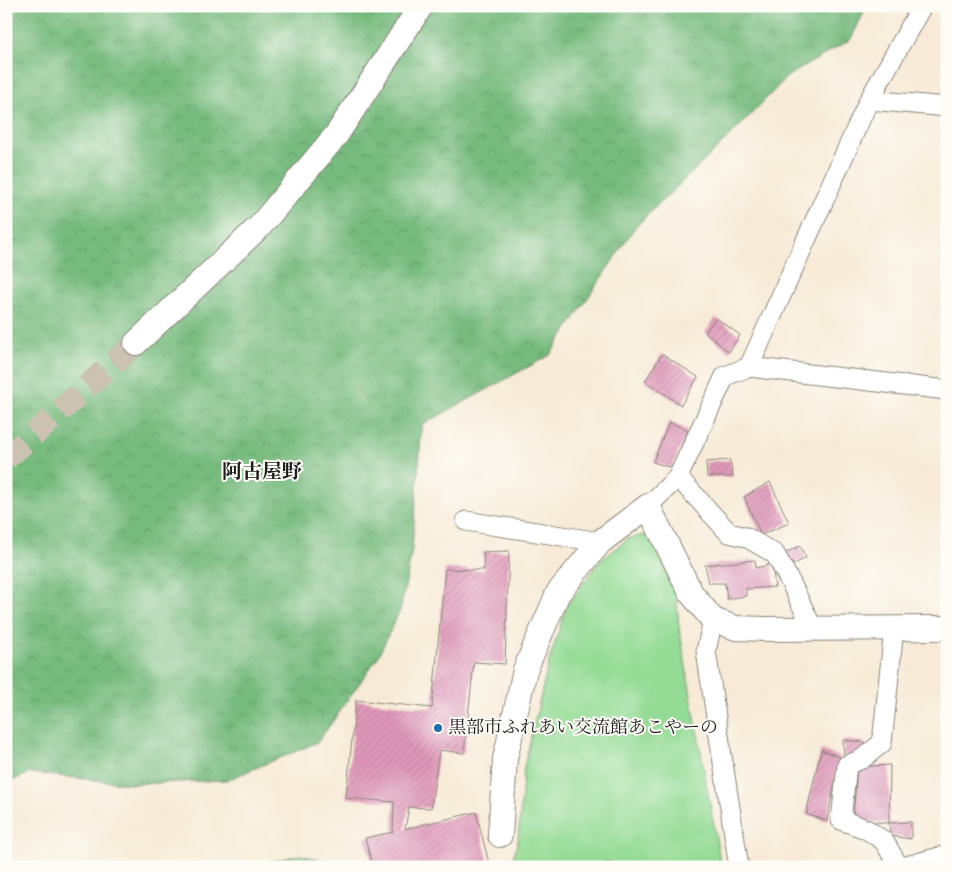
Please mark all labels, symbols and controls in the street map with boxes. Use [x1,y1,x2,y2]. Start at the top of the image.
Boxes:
district label: 阿古屋野 [222,459,302,487]
place label: 黒部市ふれあい交流館あこやーの [448,716,718,741]
marker: 黒部市ふれあい交流館あこやーの [432,722,444,734]

